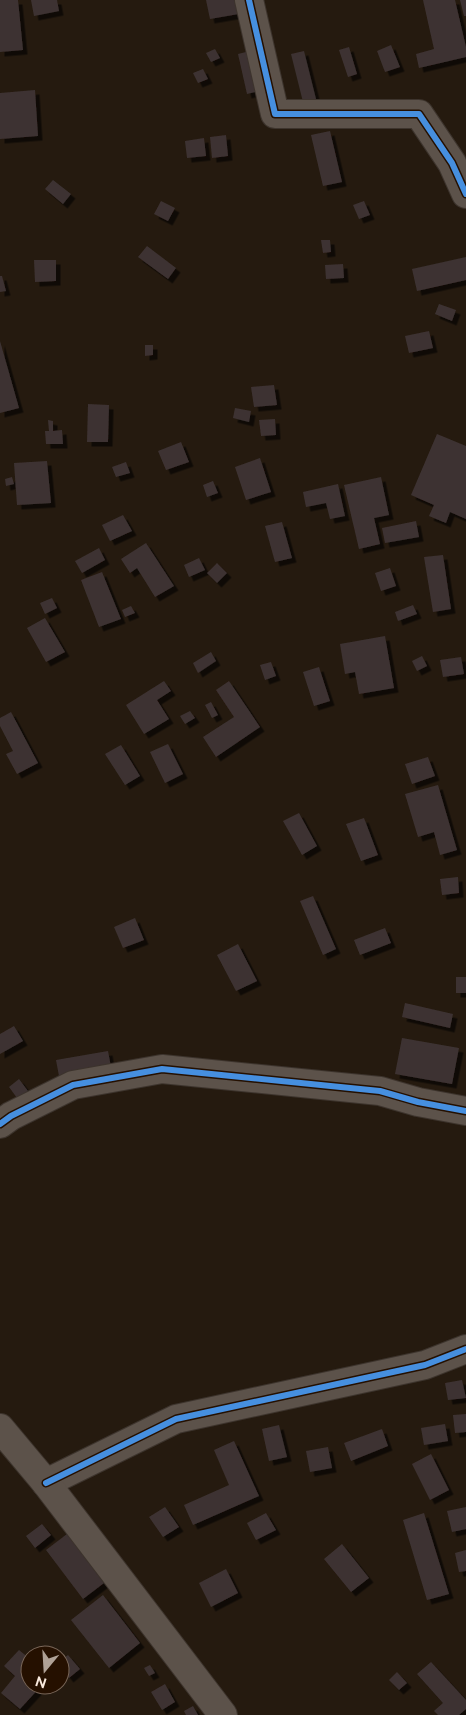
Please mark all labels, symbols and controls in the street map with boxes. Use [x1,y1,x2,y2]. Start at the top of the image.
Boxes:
north arrow [20,1645,70,1695]
text: N [33,1673,49,1692]

